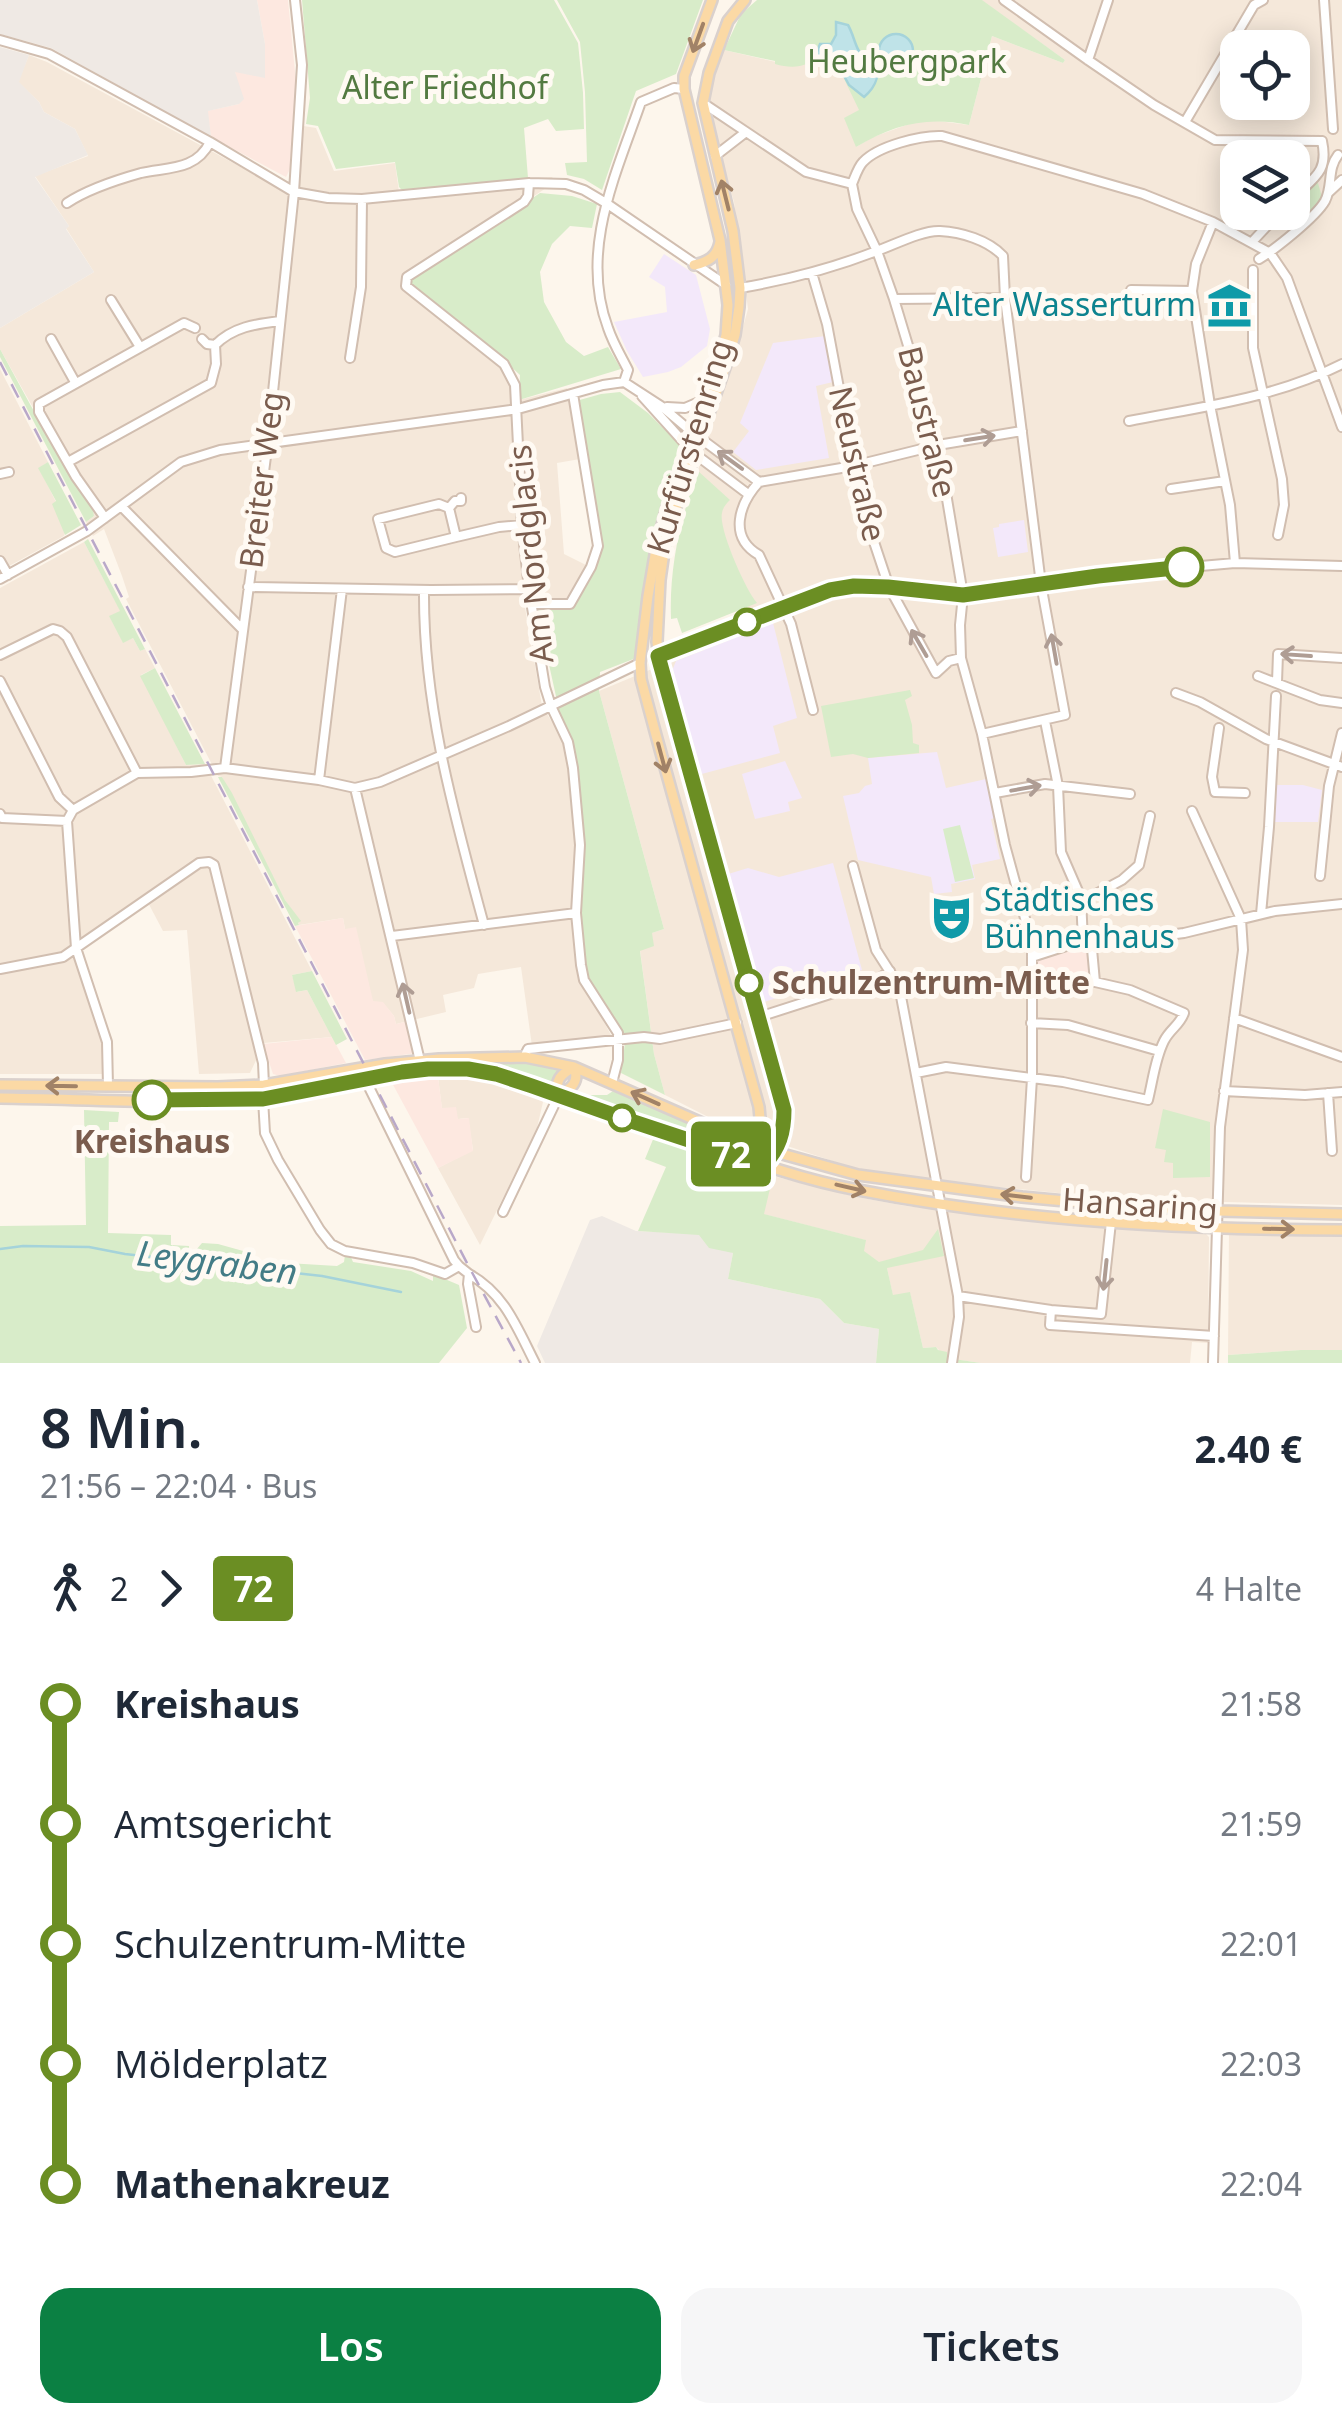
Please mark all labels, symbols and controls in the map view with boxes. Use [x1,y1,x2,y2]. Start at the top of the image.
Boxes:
one-way arrow [687,21,705,53]
map controls [1220,30,1310,230]
button: locate [1220,30,1310,120]
park label: Heubergpark [807,39,1007,82]
park label: Alter Friedhof [342,65,550,108]
button: layers [1220,140,1310,230]
one-way arrow [714,180,733,211]
museum icon: Alter Wasserturm [1205,281,1253,329]
place label: Alter Wasserturm [933,282,1196,325]
street label: Kurfürstenring [635,334,742,559]
street label: Baustraße [889,342,968,502]
street label: Neustraße [820,382,897,545]
street label: Breiter Weg [228,389,293,571]
one-way arrow [963,428,996,446]
street label: Am Nordglacis [497,443,562,666]
one-way arrow [717,450,744,471]
unlabelled marker [1165,548,1203,586]
unlabelled marker [734,609,760,635]
one-way arrow [909,630,929,658]
one-way arrow [1044,634,1063,666]
one-way arrow [1281,646,1313,665]
one-way arrow [654,742,673,773]
one-way arrow [1010,778,1042,797]
place label: Städtisches Bühnenhaus [984,877,1175,957]
theatre icon: Städtisches Bühnenhaus [927,894,975,942]
place label: Schulzentrum-Mitte [772,960,1090,1003]
marker: Schulzentrum-Mitte [736,970,762,996]
one-way arrow [396,983,414,1015]
one-way arrow [46,1076,78,1095]
marker: Kreishaus [133,1081,171,1119]
one-way arrow [631,1087,661,1106]
unlabelled marker [609,1105,635,1131]
place label: Kreishaus [74,1119,230,1162]
line badge: 72 [686,1122,776,1186]
text: 72 [711,1131,751,1178]
street label: Hansaring [1061,1177,1219,1230]
one-way arrow [834,1180,866,1198]
one-way arrow [1000,1186,1032,1205]
one-way arrow [1263,1220,1295,1239]
water label: Leygraben [134,1228,300,1295]
one-way arrow [1095,1259,1114,1291]
text: 8 Min. [40,1389,203,1464]
text: 2.40 € [1194,1422,1302,1474]
text: 21:56 – 22:04 · Bus [40,1464,317,1507]
icon: walk [40,1561,95,1616]
icon: forward [143,1561,198,1616]
text: 72 [233,1565,273,1612]
text: 2 [110,1567,128,1610]
text: 4 Halte [1196,1567,1302,1610]
text: Kreishaus [114,1677,300,1729]
text: 21:58 [1220,1682,1302,1725]
text: Amtsgericht [114,1797,331,1849]
text: 21:59 [1220,1802,1302,1845]
text: Schulzentrum-Mitte [114,1917,466,1969]
text: 22:01 [1220,1922,1302,1965]
text: Mölderplatz [114,2037,328,2089]
text: 22:03 [1220,2042,1302,2085]
text: Mathenakreuz [114,2157,390,2209]
text: 22:04 [1220,2162,1302,2205]
button: Los [40,2288,661,2403]
button: Tickets [681,2288,1302,2403]

